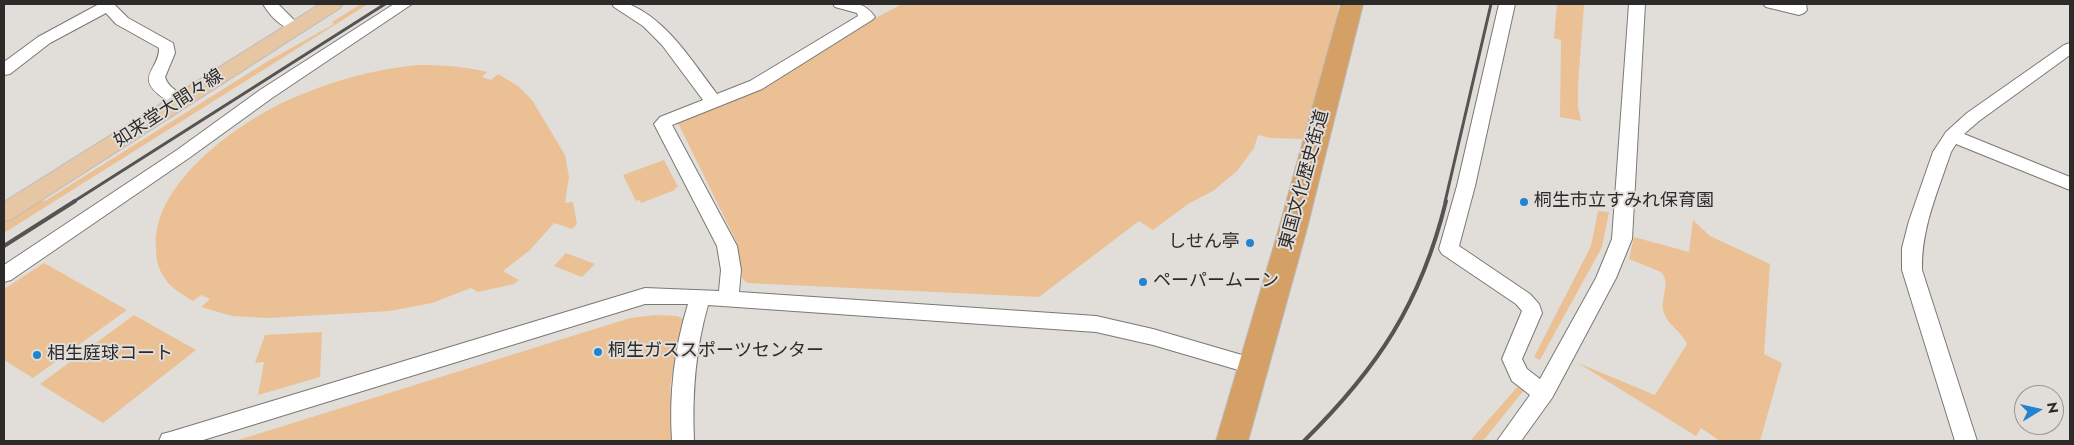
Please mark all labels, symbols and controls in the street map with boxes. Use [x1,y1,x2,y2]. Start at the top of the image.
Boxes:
street label: 如来堂大間々線 [110,66,228,152]
street label: 東国文化歴史街道 [1276,108,1334,252]
place label: 桐生市立すみれ保育園 [1534,191,1714,213]
marker: 桐生市立すみれ保育園 [1518,196,1530,208]
place label: しせん亭 [1168,232,1240,254]
marker: しせん亭 [1244,237,1256,249]
place label: ペーパームーン [1153,271,1279,293]
marker: ペーパームーン [1137,276,1149,288]
place label: 桐生ガススポーツセンター [608,341,824,363]
place label: 相生庭球コート [47,344,173,366]
marker: 桐生ガススポーツセンター [592,346,604,358]
marker: 相生庭球コート [31,349,43,361]
north arrow [2014,385,2064,435]
text: N [2042,401,2064,415]

